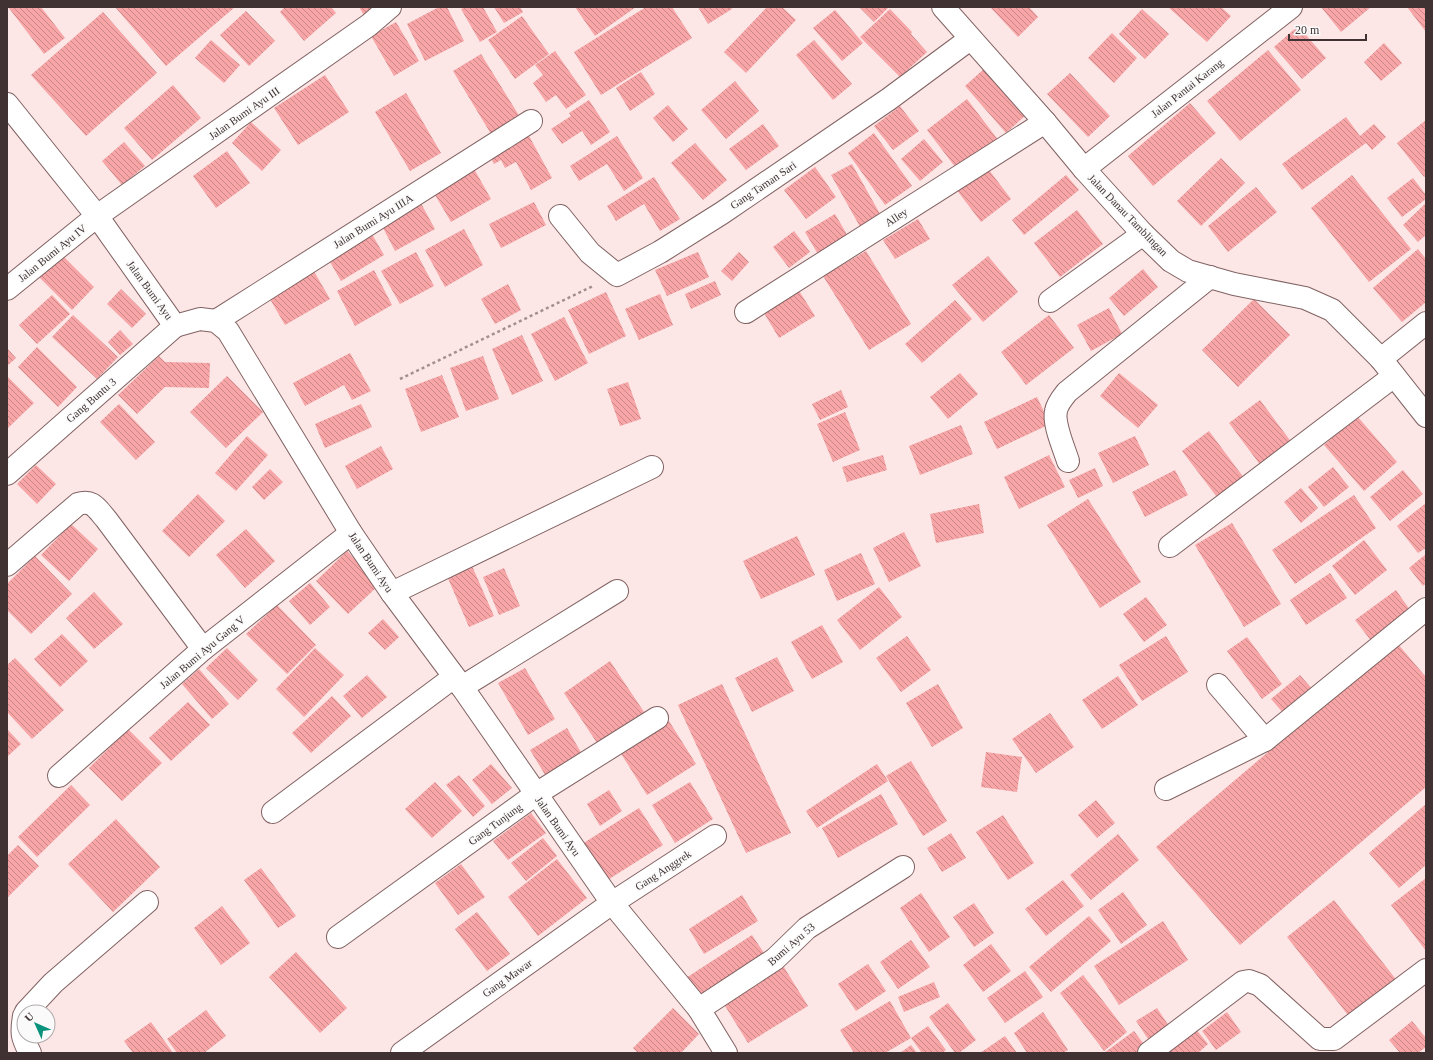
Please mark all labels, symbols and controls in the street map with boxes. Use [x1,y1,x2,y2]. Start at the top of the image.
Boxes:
scale bar [1289,16,1366,42]
text: 20 m [1295,23,1320,37]
street label: Jalan Pantai Karang [1149,56,1226,120]
street label: Jalan Bumi Ayu III [206,84,282,142]
street label: Gang Taman Sari [728,159,798,211]
street label: Jalan Danau Tamblingan [1086,172,1171,259]
street label: Jalan Bumi Ayu IIIA [331,192,415,250]
street label: Alley [882,205,910,229]
street label: Jalan Bumi Ayu IV [15,222,89,284]
street label: Jalan Bumi Ayu [125,258,176,322]
street label: Gang Buntu 3 [64,375,119,425]
street label: Jalan Bumi Ayu [346,530,396,595]
street label: Jalan Bumi Ayu Gang V [157,613,247,691]
street label: Jalan Bumi Ayu [533,794,583,858]
street label: Gang Tunjung [466,800,525,847]
street label: Gang Anggrek [633,847,694,893]
street label: Bumi Ayu 53 [765,920,817,968]
street label: Gang Mawar [480,956,534,999]
north arrow [16,1004,56,1044]
text: U [22,1010,36,1024]

